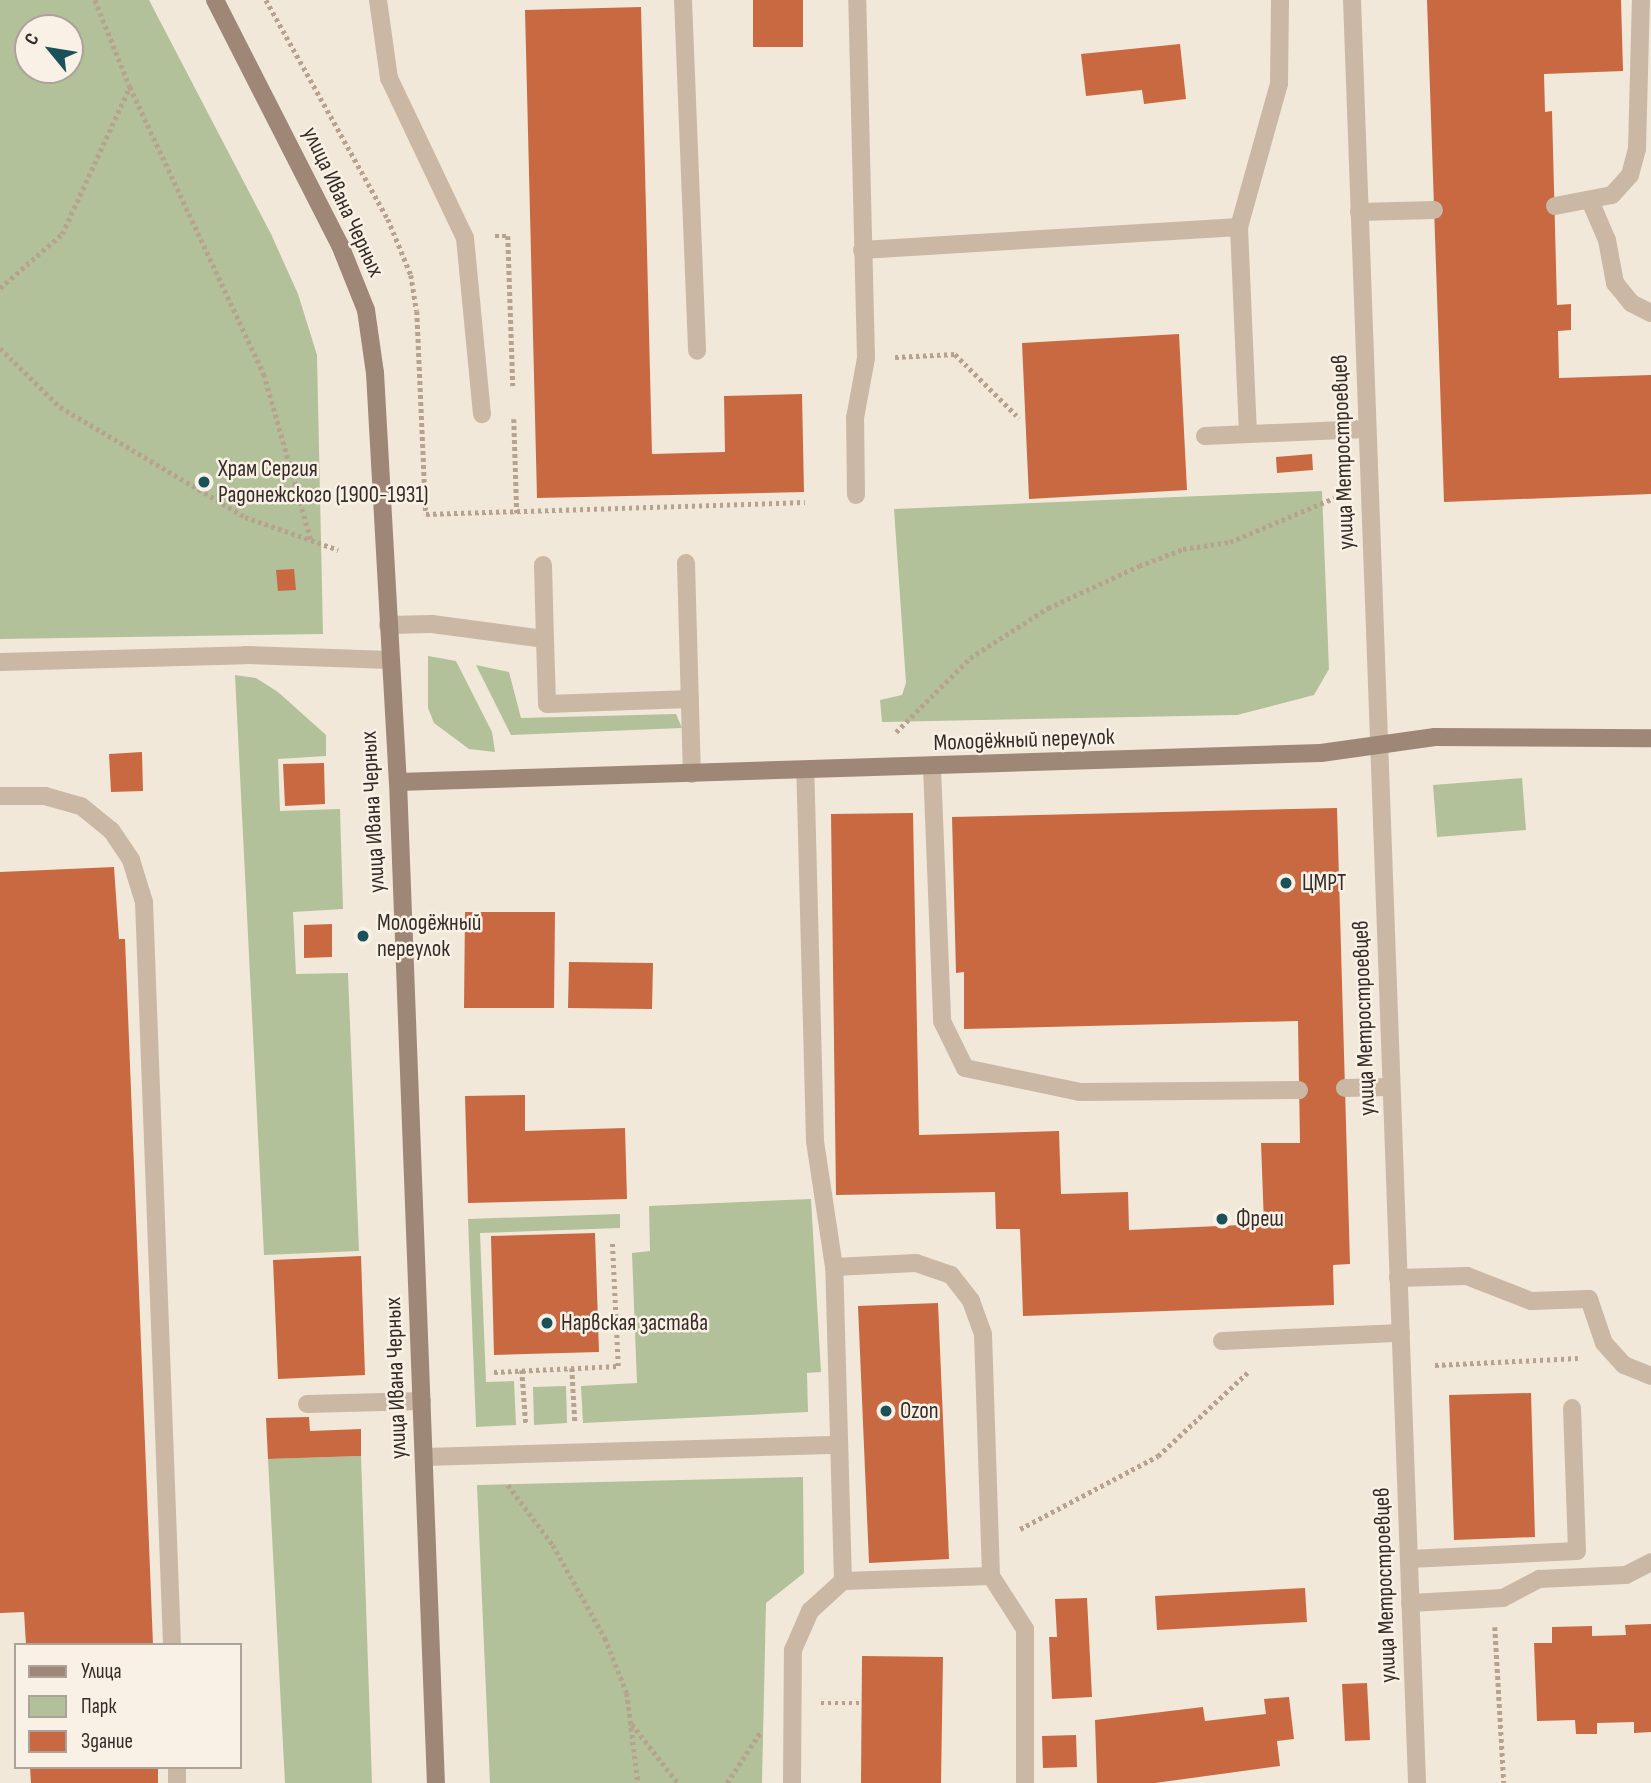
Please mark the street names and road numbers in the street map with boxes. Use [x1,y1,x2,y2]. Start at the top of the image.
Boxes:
street label: улица Ивана Черных [296,123,390,281]
street label: улица Метростроевцев [1326,354,1360,550]
street label: Молодёжный переулок [933,723,1115,757]
street label: улица Ивана Черных [355,730,391,894]
street label: улица Метростроевцев [1347,920,1381,1116]
street label: улица Ивана Черных [379,1297,413,1459]
street label: улица Метростроевцев [1368,1487,1402,1683]

